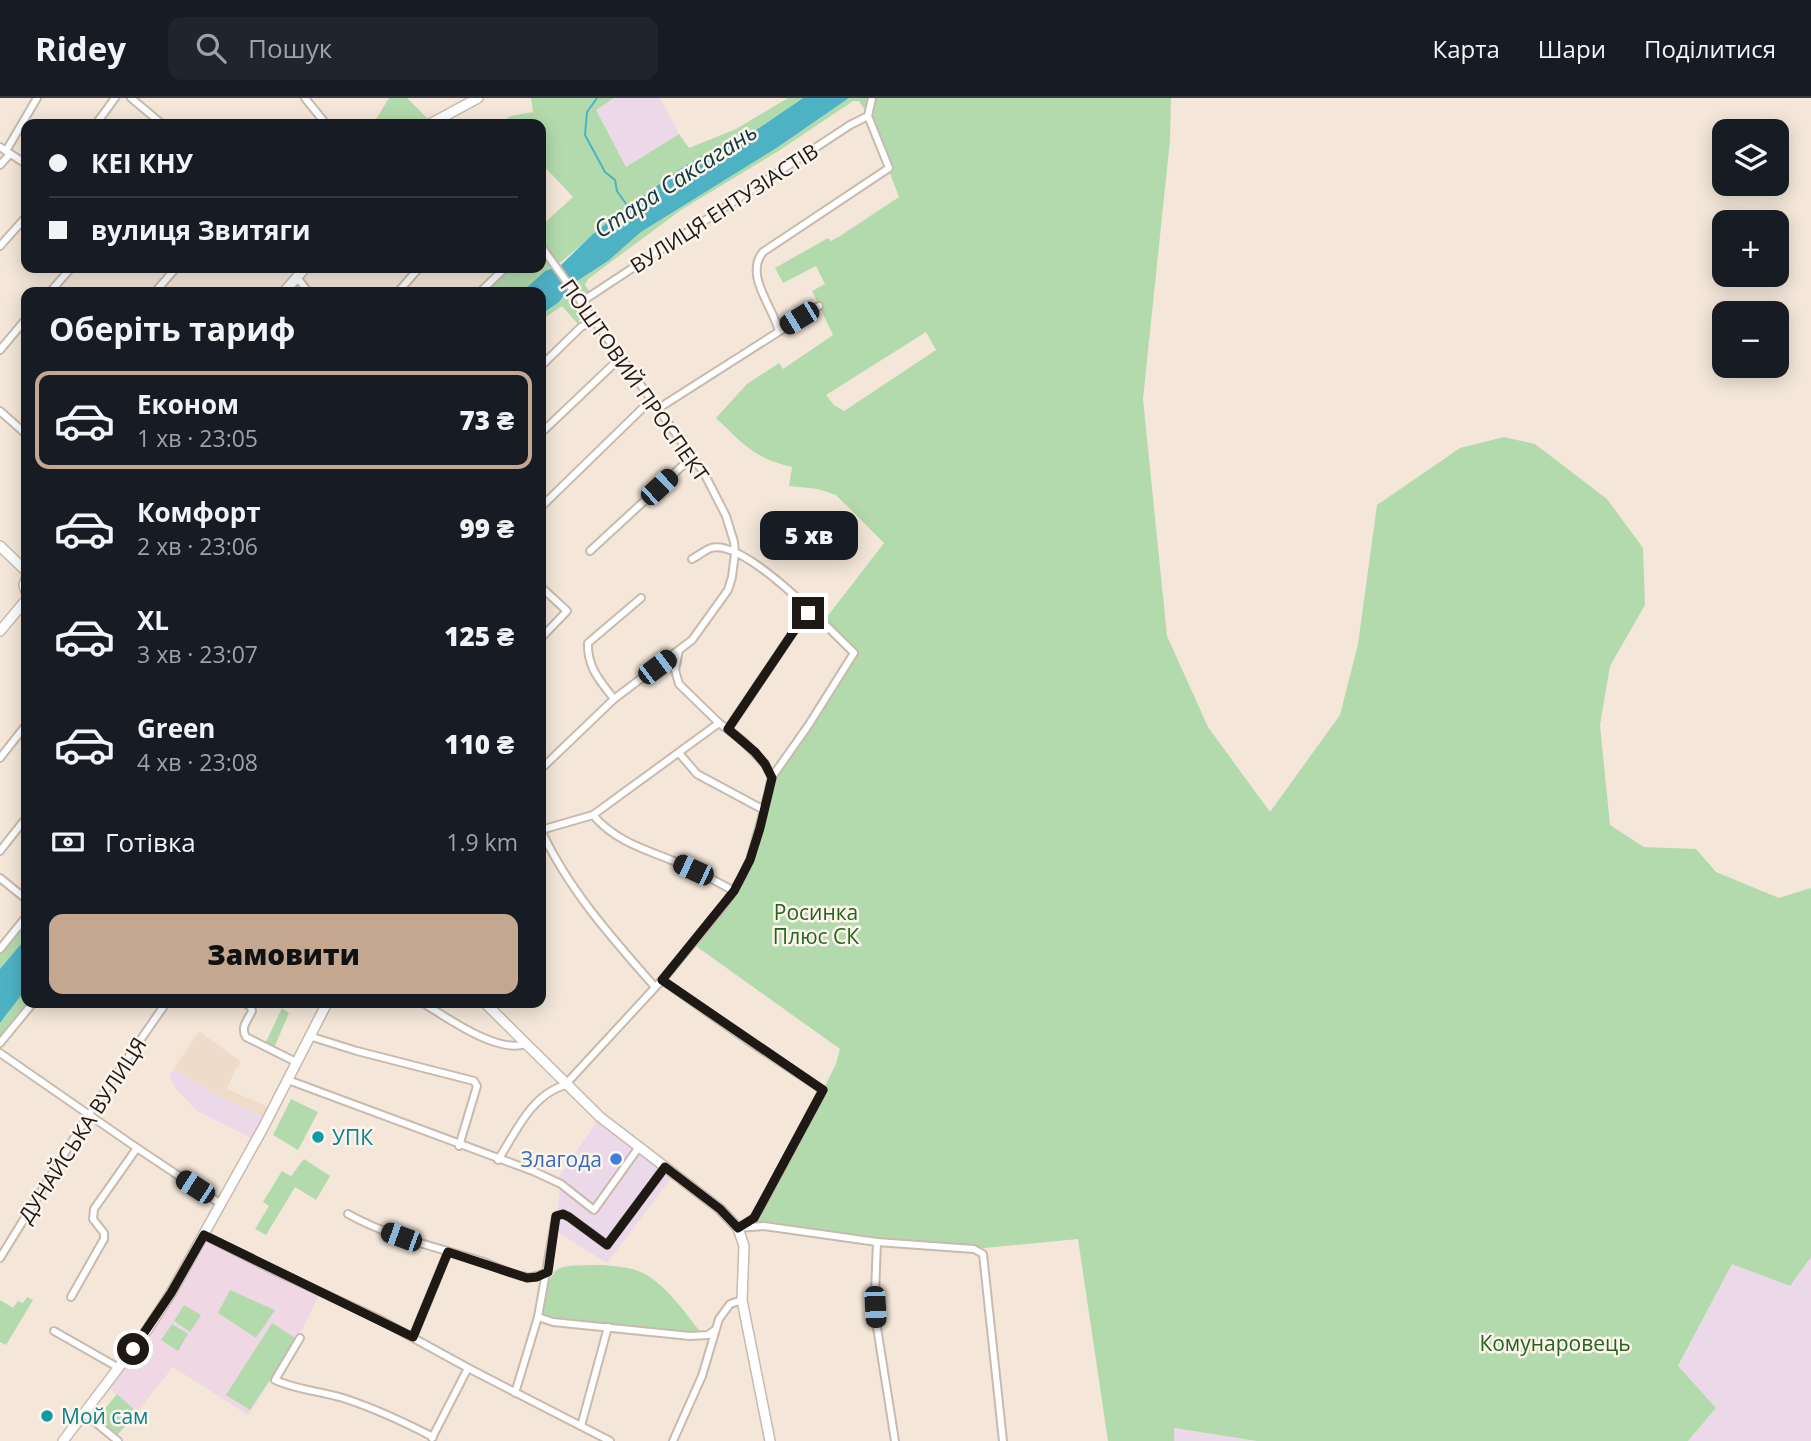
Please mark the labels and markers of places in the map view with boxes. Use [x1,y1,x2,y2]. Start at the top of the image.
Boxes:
place label: УПК [332,1123,373,1151]
marker: УПК [310,1129,326,1145]
place label: Злагода [521,1145,602,1173]
marker: Злагода [608,1151,624,1167]
place label: Мой сам [61,1402,148,1430]
marker: Мой сам [39,1408,55,1424]

